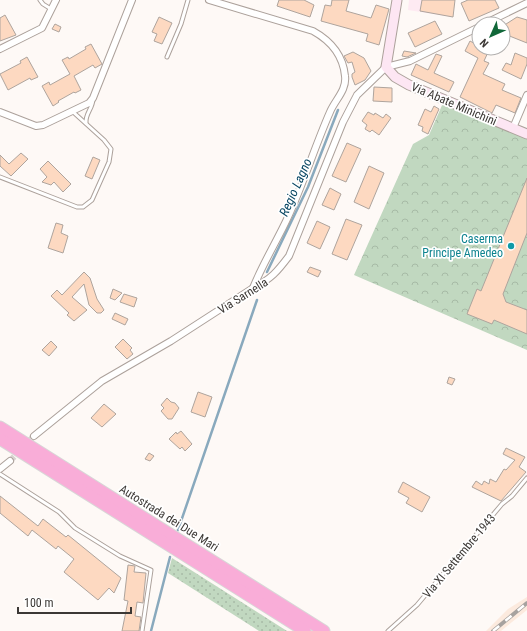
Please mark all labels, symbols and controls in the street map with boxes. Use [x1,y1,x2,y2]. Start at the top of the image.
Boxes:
north arrow [471,16,511,56]
text: N [477,36,491,50]
street label: Via Abate Minichini [409,80,499,128]
water label: Regio Lagno [276,156,315,218]
place label: Caserma Principe Amedeo [422,232,503,260]
marker: Caserma Principe Amedeo [506,241,516,251]
street label: Via Sarnella [215,275,271,317]
street label: Autostrada dei Due Mari [117,482,221,554]
street label: Via XI Settembre 1943 [420,511,498,601]
scale bar [18,589,131,615]
text: 100 m [24,596,54,610]

